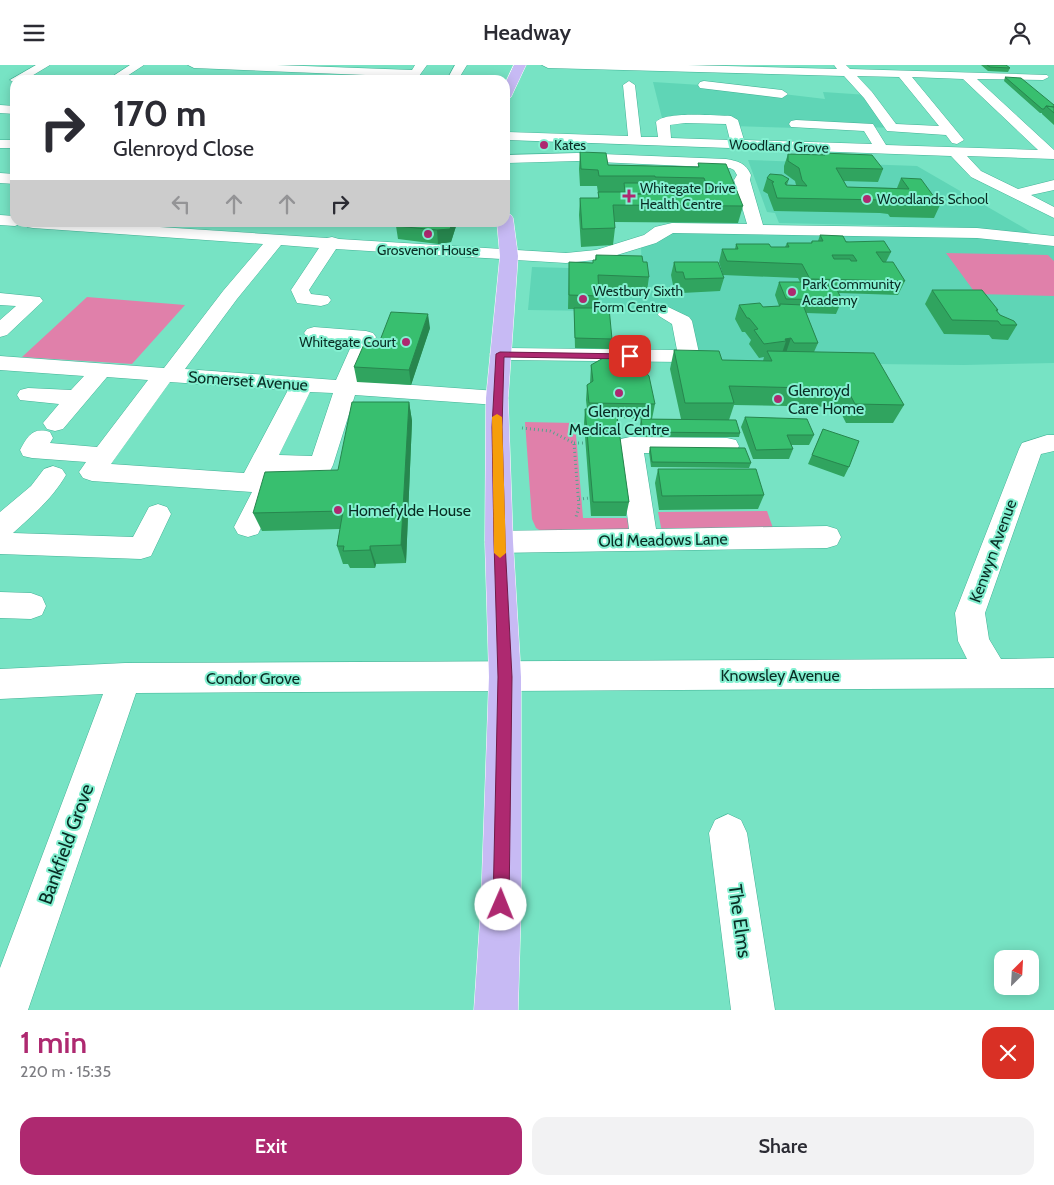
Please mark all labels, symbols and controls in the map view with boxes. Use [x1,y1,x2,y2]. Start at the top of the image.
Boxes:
icon: menu [20,19,48,47]
text: Headway [483,19,571,46]
icon: person [1006,19,1034,47]
text: 170 m [113,92,206,135]
icon: right [30,95,95,160]
text: Glenroyd Close [113,135,254,162]
street label: Woodland Grove [729,135,829,157]
place label: Kates [554,136,586,154]
marker: Kates [538,139,550,151]
place label: Whitegate Drive Health Centre [640,179,736,213]
marker: Whitegate Drive Health Centre [622,189,636,203]
icon: left [167,190,195,218]
icon: ahead [220,190,248,218]
icon: ahead [273,190,301,218]
icon: right [326,190,354,218]
place label: Woodlands School [877,190,989,208]
marker: Woodlands School [861,193,873,205]
marker: Grosvenor House [422,228,434,240]
place label: Grosvenor House [377,241,479,259]
place label: Park Community Academy [802,275,901,309]
place label: Westbury Sixth Form Centre [593,282,683,316]
marker: Park Community Academy [786,286,798,298]
marker: Westbury Sixth Form Centre [577,293,589,305]
place label: Whitegate Court [299,333,396,351]
pin [609,335,651,377]
marker: Whitegate Court [400,336,412,348]
icon: arrive [616,342,644,370]
street label: Somerset Avenue [187,367,309,395]
place label: Glenroyd Care Home [788,381,864,418]
marker: Glenroyd Medical Centre [613,387,625,399]
marker: Glenroyd Care Home [772,393,784,405]
place label: Glenroyd Medical Centre [569,402,669,439]
street label: Kenwyn Avenue [966,497,1020,605]
place label: Homefylde House [348,501,471,520]
marker: Homefylde House [332,504,344,516]
street label: Old Meadows Lane [598,529,728,551]
street label: Knowsley Avenue [720,666,840,685]
street label: Condor Grove [206,669,300,688]
street label: Bankfield Grove [34,780,99,907]
position arrow [474,878,526,930]
street label: The Elms [723,883,757,959]
north arrow [994,950,1039,995]
map controls [994,950,1039,995]
text: 1 min [20,1024,87,1061]
button: close [982,1027,1034,1079]
text: 220 m · 15:35 [20,1062,111,1081]
button: Exit [20,1117,522,1175]
button: Share [532,1117,1034,1175]

